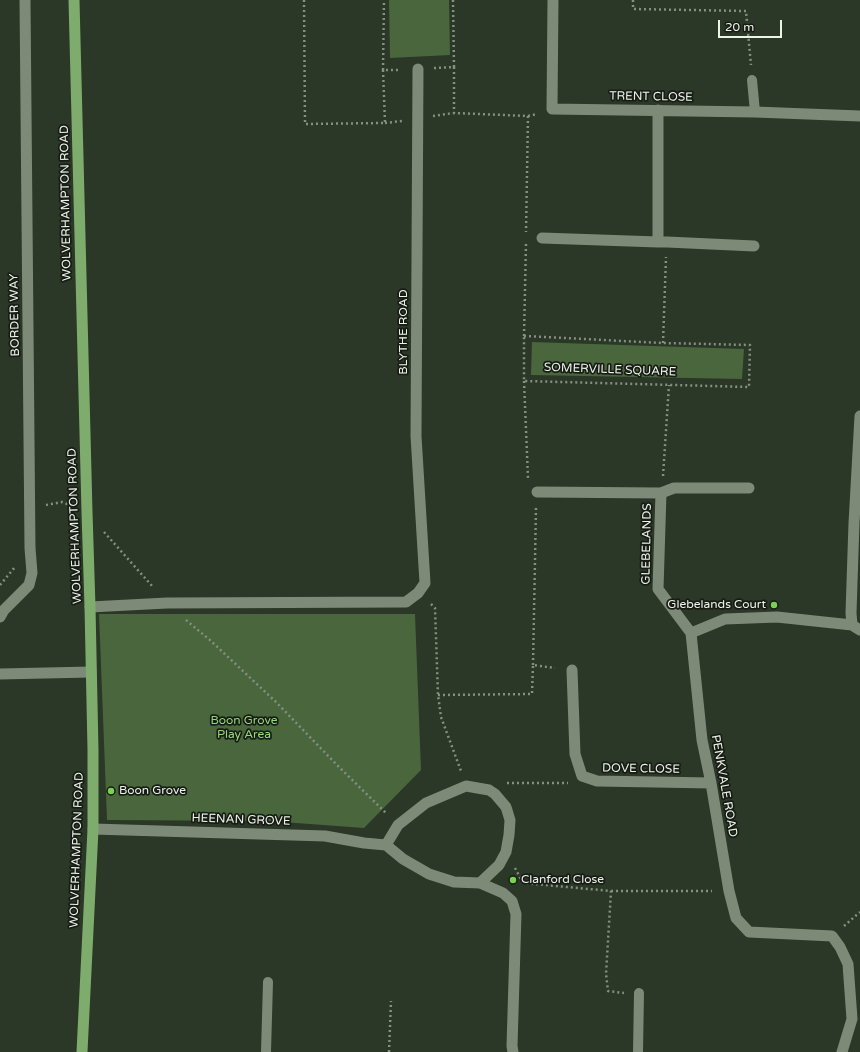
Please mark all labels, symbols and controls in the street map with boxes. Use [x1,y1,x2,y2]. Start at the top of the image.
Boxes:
scale bar [720,12,784,38]
text: 20 m [725,20,754,34]
street label: TRENT CLOSE [609,89,693,105]
street label: WOLVERHAMPTON ROAD [57,125,75,281]
street label: BORDER WAY [7,273,23,357]
street label: BLYTHE ROAD [397,289,411,375]
street label: SOMERVILLE SQUARE [544,360,676,380]
street label: WOLVERHAMPTON ROAD [65,448,85,604]
street label: GLEBELANDS [639,503,655,585]
place label: Glebelands Court [667,598,766,612]
marker: Glebelands Court [769,600,779,610]
park label: Boon Grove Play Area [210,714,278,742]
street label: PENKVALE ROAD [708,734,740,838]
street label: DOVE CLOSE [602,761,680,777]
street label: WOLVERHAMPTON ROAD [67,772,87,928]
place label: Boon Grove [119,784,186,798]
marker: Boon Grove [106,786,116,796]
street label: HEENAN GROVE [191,811,291,829]
place label: Clanford Close [521,873,604,887]
marker: Clanford Close [508,875,518,885]

